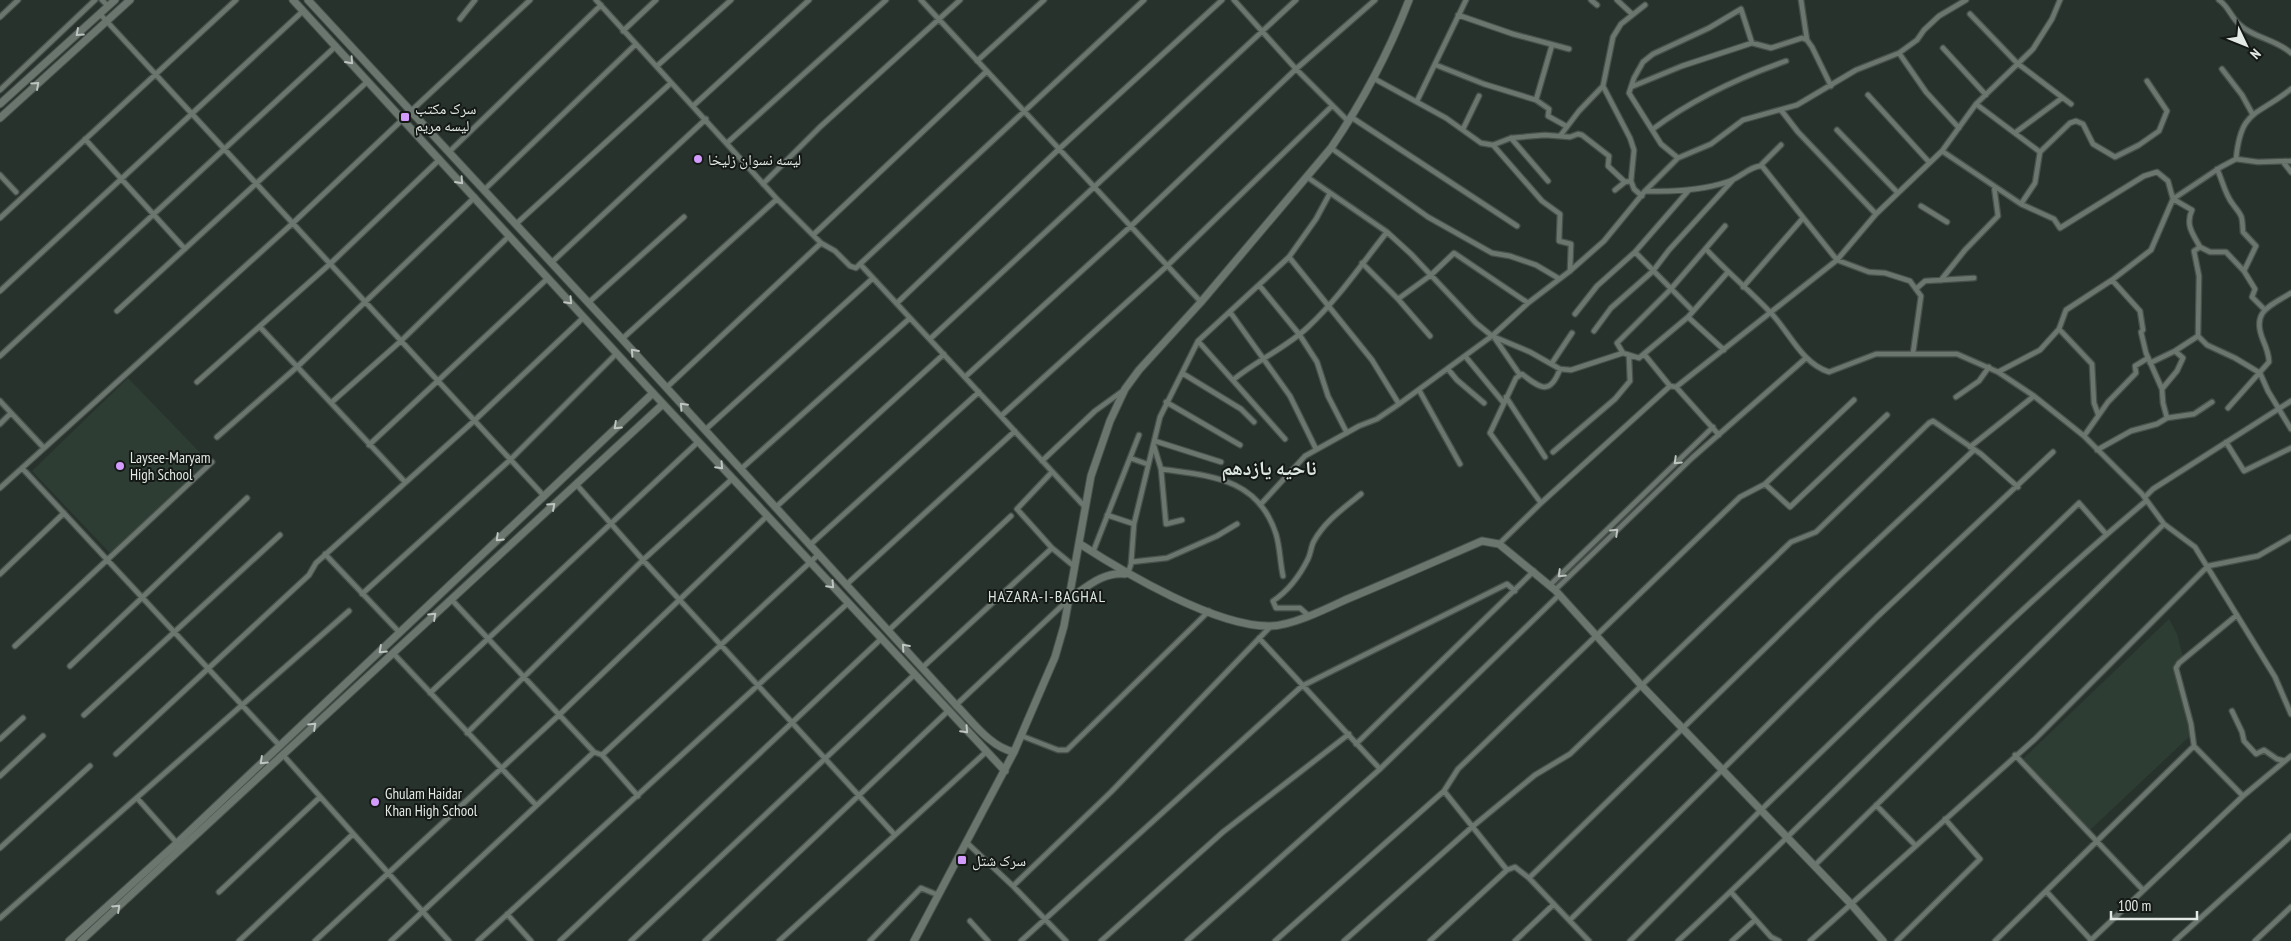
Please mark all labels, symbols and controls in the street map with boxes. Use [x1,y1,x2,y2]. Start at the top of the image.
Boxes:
north arrow [2221,20,2271,70]
one-way arrow [75,27,84,36]
text: N [2246,45,2265,63]
one-way arrow [344,56,353,65]
one-way arrow [31,82,40,91]
place label: سرک مکتب لیسه مریم [415,99,476,136]
marker: سرک مکتب لیسه مریم [399,111,411,123]
place label: لیسه نسوان زلیخا [708,150,801,170]
marker: لیسه نسوان زلیخا [692,153,704,165]
one-way arrow [454,175,463,184]
one-way arrow [563,296,572,305]
one-way arrow [630,348,639,357]
one-way arrow [679,402,688,411]
one-way arrow [614,421,623,430]
place label: Laysee-Maryam High School [130,448,210,484]
district label: ناحیه یازدهم [1221,455,1317,482]
one-way arrow [1674,455,1683,464]
marker: Laysee-Maryam High School [114,460,126,472]
one-way arrow [714,460,723,469]
one-way arrow [546,503,555,512]
one-way arrow [1609,529,1618,538]
one-way arrow [496,532,505,541]
one-way arrow [1558,568,1567,577]
one-way arrow [825,579,834,588]
district label: HAZARA-I-BAGHAL [988,586,1106,606]
one-way arrow [427,613,436,622]
one-way arrow [378,644,387,653]
one-way arrow [902,644,911,653]
one-way arrow [308,723,317,732]
one-way arrow [959,724,968,733]
one-way arrow [260,755,269,764]
place label: Ghulam Haidar Khan High School [385,784,478,820]
marker: Ghulam Haidar Khan High School [369,796,381,808]
place label: سرک شتل [972,851,1026,871]
marker: سرک شتل [956,854,968,866]
scale bar [2111,888,2197,920]
text: 100 m [2118,896,2151,915]
one-way arrow [111,905,120,914]

